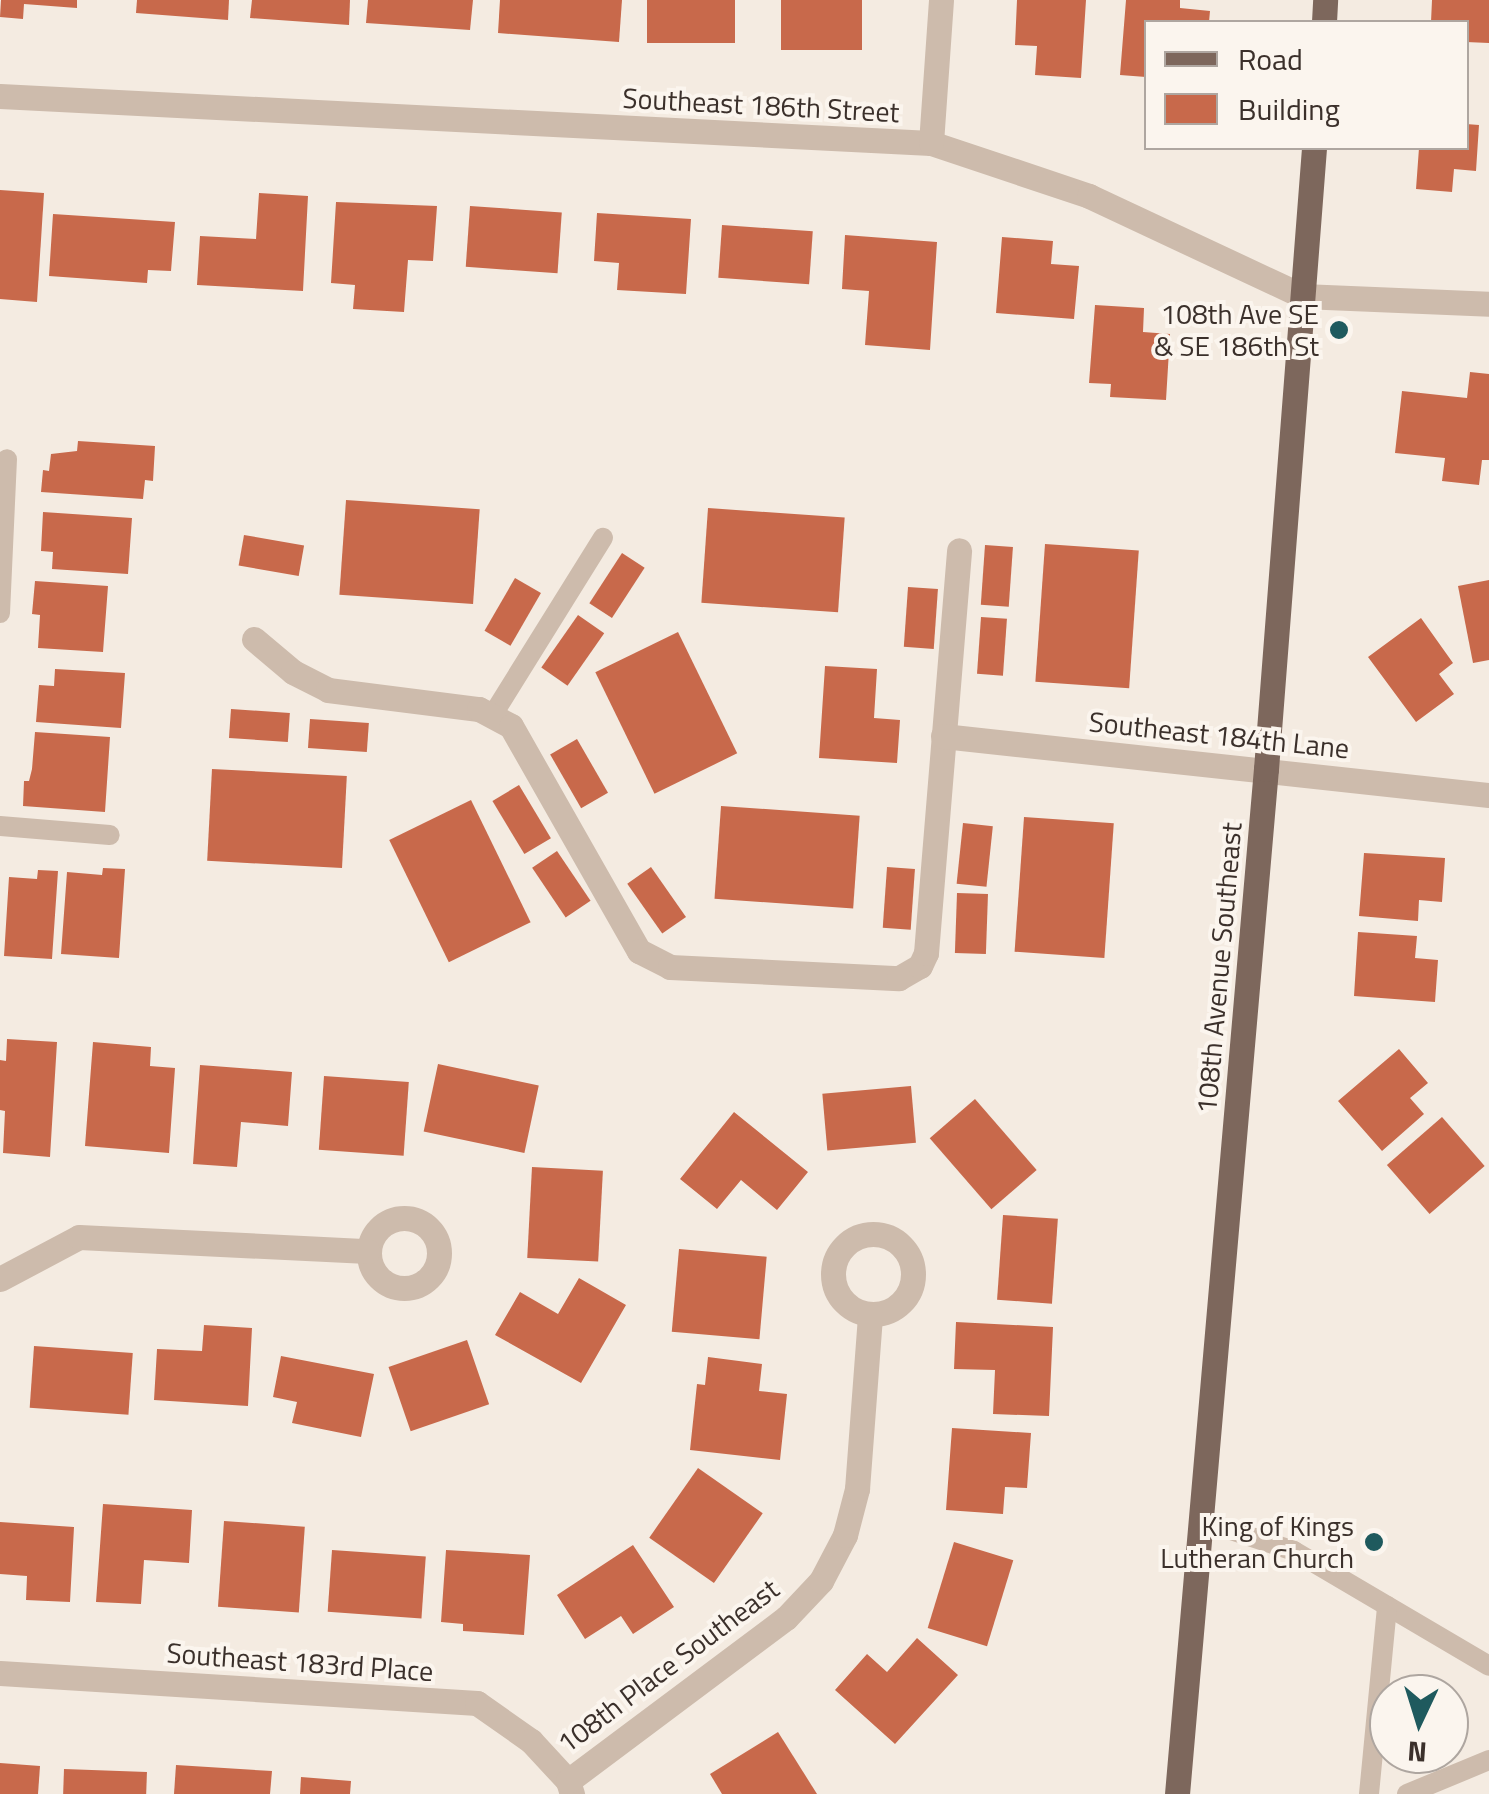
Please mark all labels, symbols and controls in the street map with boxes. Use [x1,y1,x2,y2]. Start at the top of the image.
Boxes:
legend [1144,20,1469,150]
text: Road [1238,36,1303,82]
street label: Southeast 186th Street [622,81,900,129]
text: Building [1238,86,1340,132]
place label: 108th Ave SE & SE 186th St [1154,297,1319,363]
marker: 108th Ave SE & SE 186th St [1328,319,1350,341]
street label: Southeast 184th Lane [1087,705,1351,765]
street label: 108th Avenue Southeast [1190,821,1248,1115]
place label: King of Kings Lutheran Church [1160,1509,1354,1575]
marker: King of Kings Lutheran Church [1363,1531,1385,1553]
street label: 108th Place Southeast [551,1572,785,1760]
street label: Southeast 183rd Place [165,1636,435,1688]
north arrow [1369,1674,1469,1774]
text: N [1406,1730,1428,1775]

